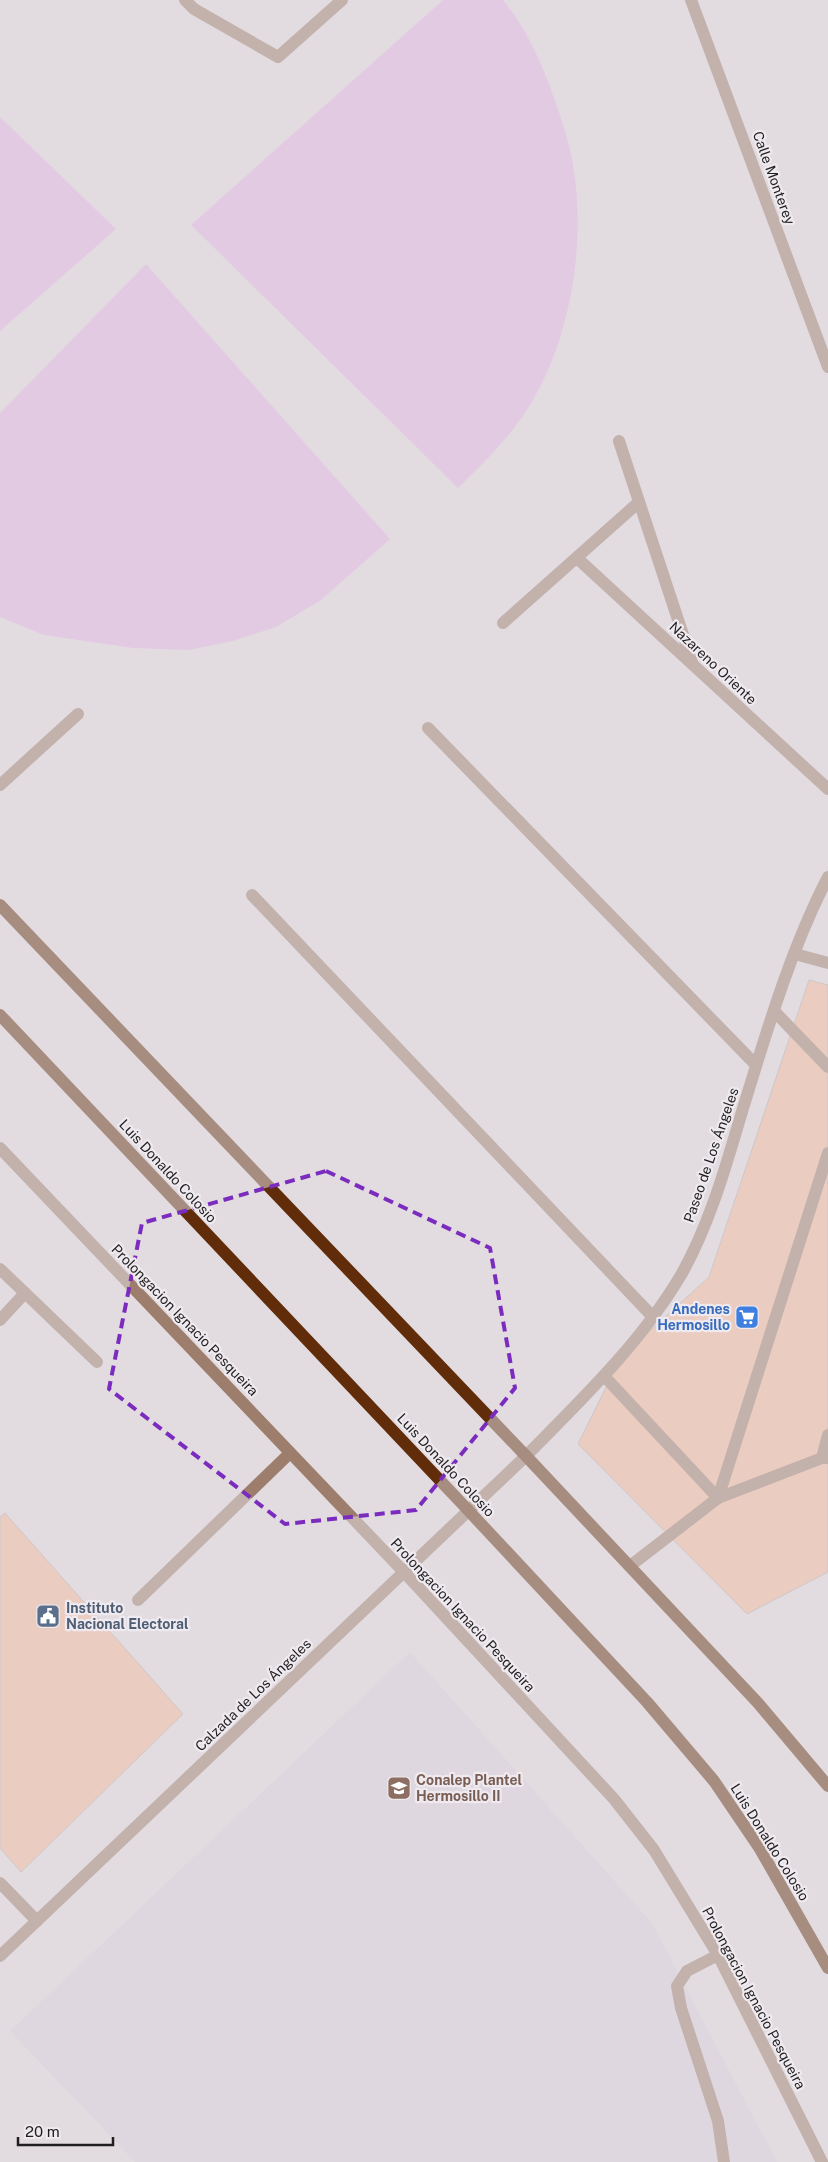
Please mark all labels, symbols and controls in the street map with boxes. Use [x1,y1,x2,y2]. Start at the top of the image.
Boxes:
street label: Calle Monterey [750,129,799,227]
street label: Nazareno Oriente [666,618,760,708]
street label: Paseo de Los Ángeles [679,1085,742,1225]
street label: Luis Donaldo Colosio [116,1116,220,1226]
street label: Prolongacion Ignacio Pesqueira [108,1241,262,1399]
place label: Andenes Hermosillo [657,1301,730,1333]
supermarket icon: Andenes Hermosillo [734,1304,760,1330]
street label: Luis Donaldo Colosio [394,1410,498,1520]
street label: Prolongacion Ignacio Pesqueira [388,1535,538,1695]
place label: Instituto Nacional Electoral [66,1600,189,1632]
public building icon: Instituto Nacional Electoral [35,1603,61,1629]
street label: Calzada de Los Ángeles [191,1635,314,1754]
place label: Conalep Plantel Hermosillo II [416,1772,522,1804]
school or university icon: Conalep Plantel Hermosillo II [386,1775,412,1801]
street label: Luis Donaldo Colosio [727,1781,813,1904]
street label: Prolongacion Ignacio Pesqueira [699,1904,809,2092]
scale bar [18,2114,112,2146]
text: 20 m [25,2123,60,2140]

